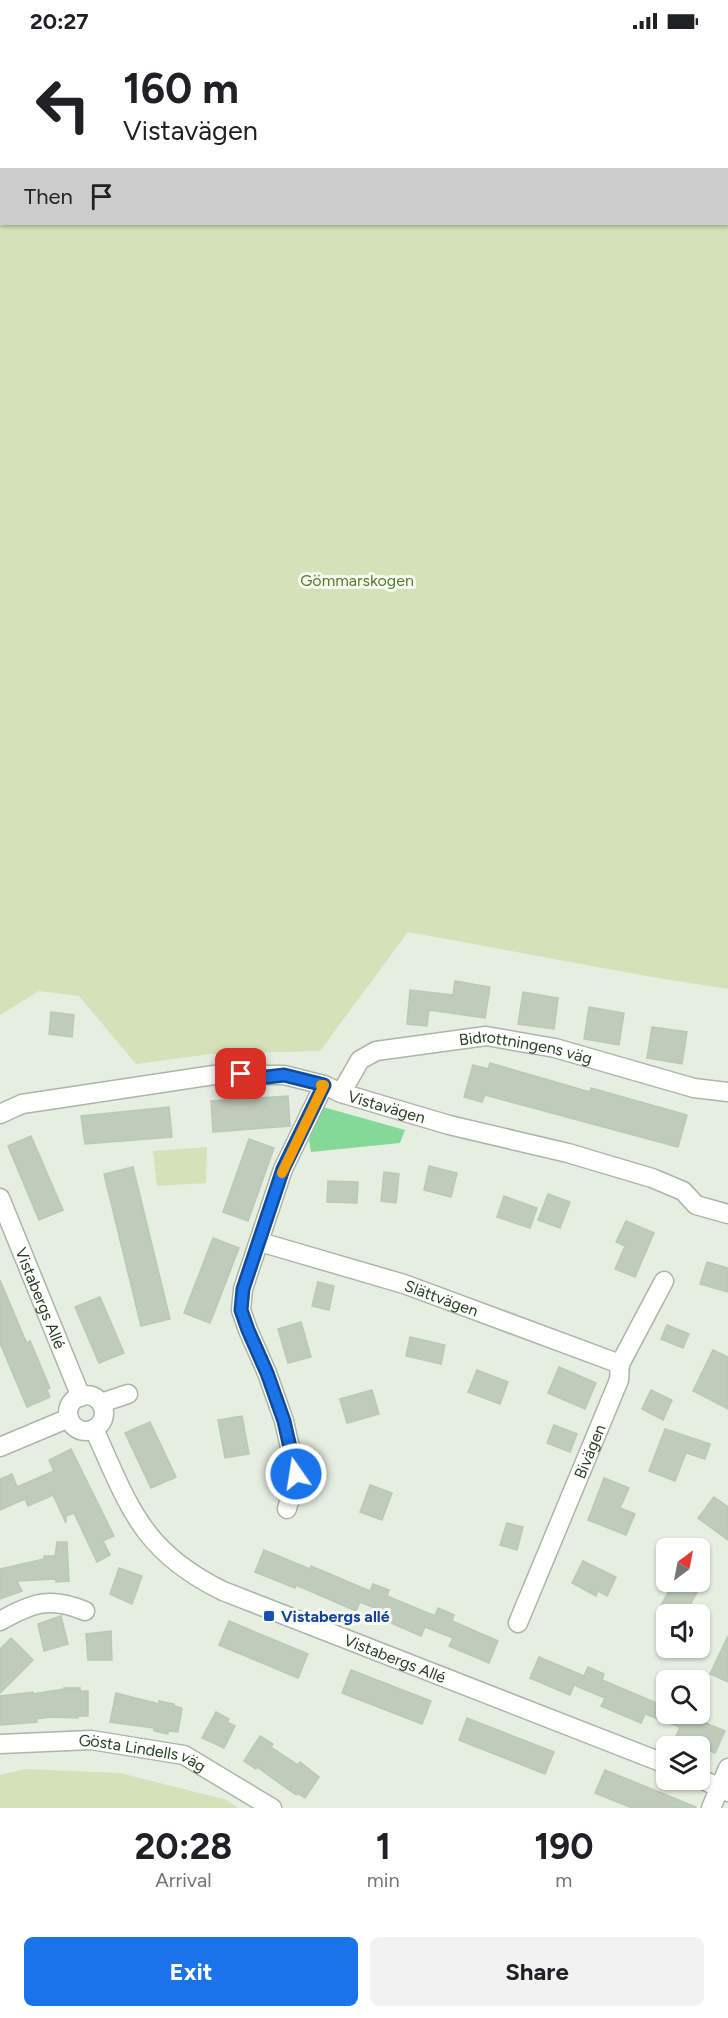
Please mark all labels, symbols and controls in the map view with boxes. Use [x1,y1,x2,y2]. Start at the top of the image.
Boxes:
text: 20:27 [30,8,89,35]
text: 160 m [123,63,239,114]
icon: left [24,66,102,144]
text: Vistavägen [123,114,258,147]
icon: arrive [85,180,118,213]
text: Then [24,183,73,210]
park label: Gömmarskogen [300,571,414,590]
street label: Bidrottningens väg [458,1027,594,1068]
pin [215,1048,266,1099]
icon: arrive [224,1057,257,1090]
street label: Vistavägen [346,1087,428,1127]
street label: Vistabergs Allé [11,1245,69,1352]
street label: Slättvägen [402,1276,481,1321]
street label: Bivägen [570,1421,610,1481]
position arrow [264,1442,328,1506]
north arrow [656,1538,710,1592]
map controls [656,1538,710,1790]
button: sound [656,1604,710,1658]
place label: Vistabergs allé [281,1607,390,1626]
marker: Vistabergs allé [262,1609,276,1623]
street label: Vistabergs Allé [341,1630,449,1687]
button: search [656,1670,710,1724]
street label: Gösta Lindells väg [78,1731,209,1776]
button: layers [656,1736,710,1790]
text: 20:28 [134,1825,232,1868]
text: 1 [376,1825,391,1868]
text: 190 [534,1825,594,1868]
text: Arrival [155,1868,212,1892]
text: min [367,1868,400,1892]
text: m [555,1868,572,1892]
button: Exit [24,1937,358,2006]
button: Share [370,1937,704,2006]

